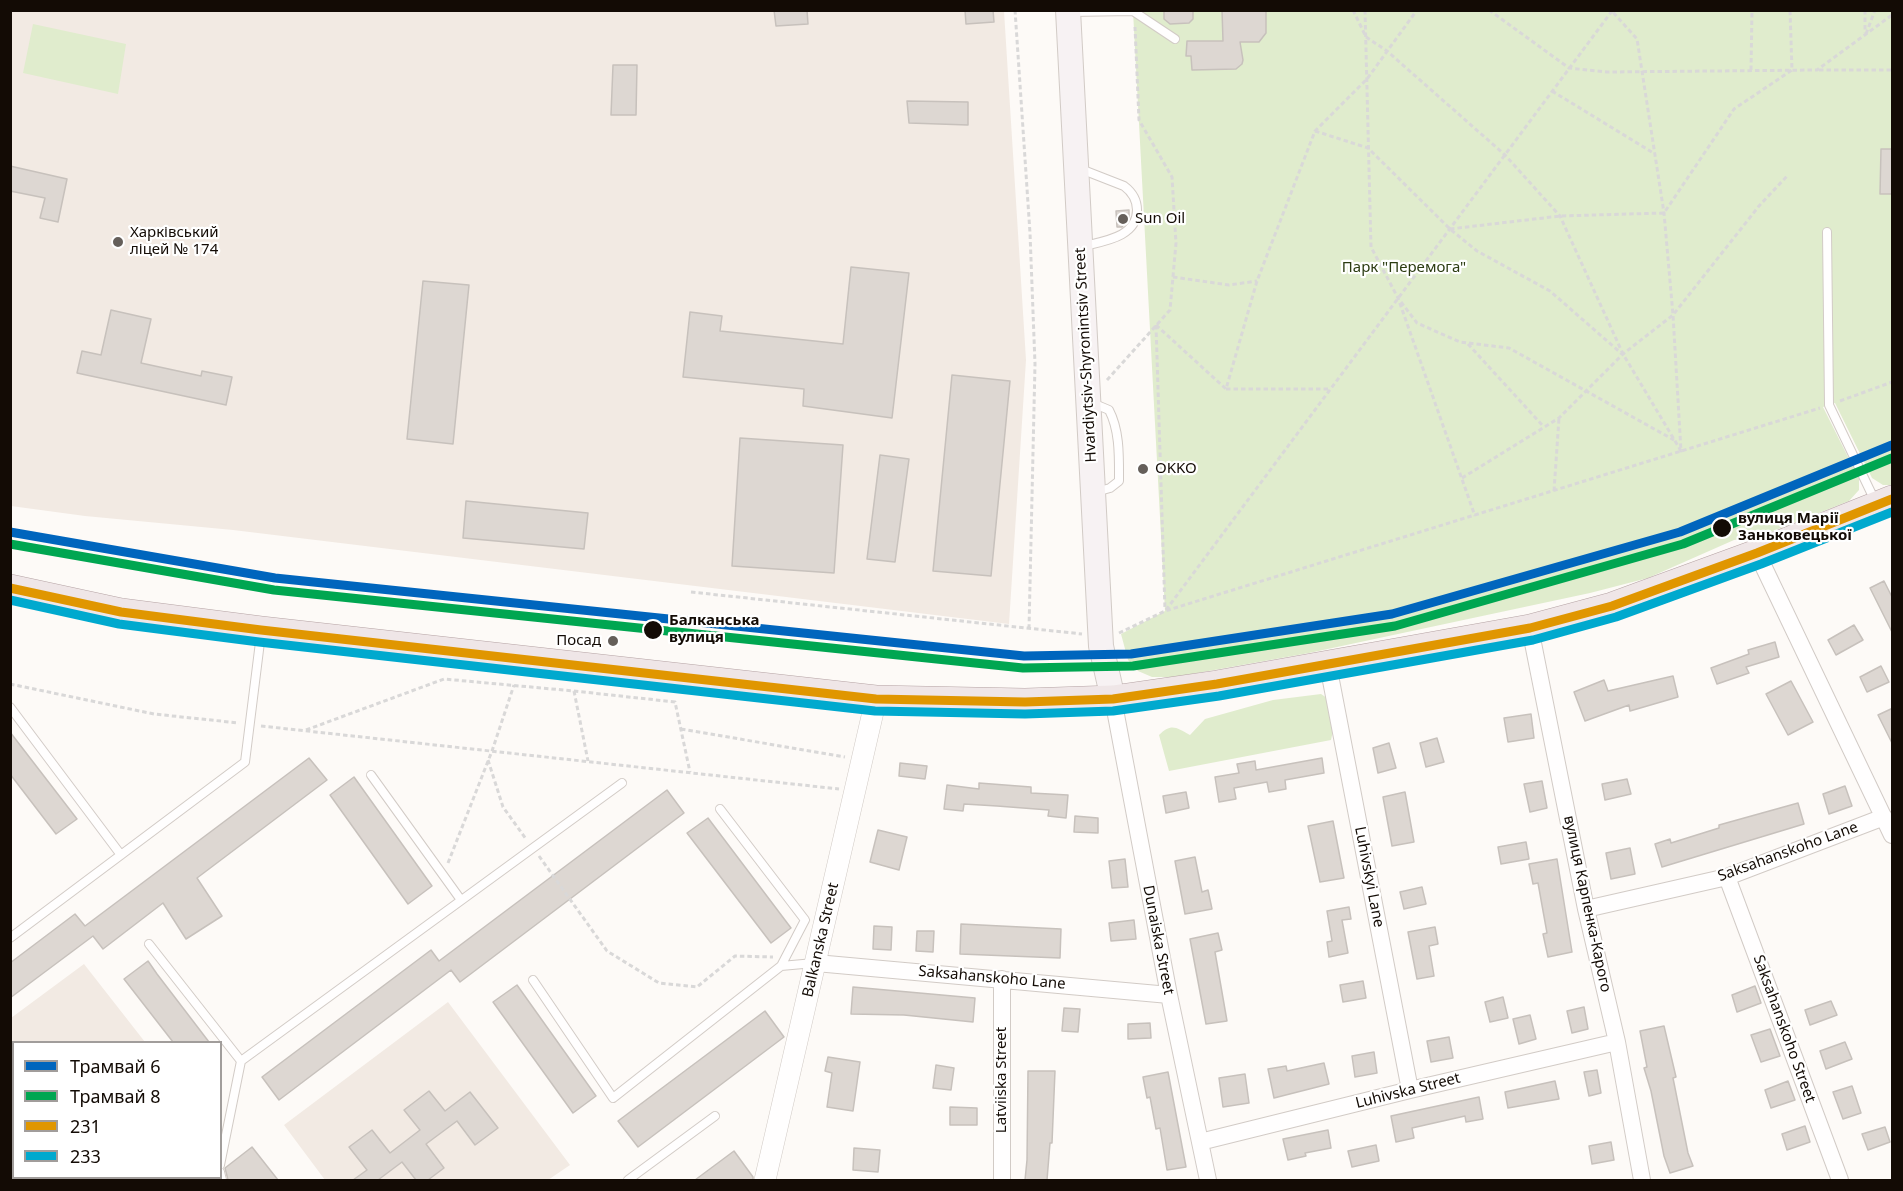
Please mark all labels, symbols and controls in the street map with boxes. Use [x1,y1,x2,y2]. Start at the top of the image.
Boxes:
place label: Sun Oil [1135,210,1185,228]
marker: Sun Oil [1116,212,1130,226]
place label: Харківський ліцей № 174 [130,224,219,259]
marker: Харківський ліцей № 174 [111,235,125,249]
street label: Hvardiytsiv-Shyronintsiv Street [1071,247,1101,463]
park label: Парк "Перемога" [1342,259,1466,277]
place label: OKKO [1155,460,1197,478]
marker: OKKO [1136,462,1150,476]
place label: вулиця Марії Заньковецької [1738,510,1852,545]
marker: вулиця Марії Заньковецької [1711,517,1733,539]
place label: Балканська вулиця [669,612,759,647]
marker: Балканська вулиця [642,619,664,641]
place label: Посад [556,632,601,650]
marker: Посад [606,634,620,648]
street label: вулиця Карпенка-Карого [1559,814,1615,994]
street label: Saksahanskoho Lane [1716,818,1860,886]
street label: Luhivskyi Lane [1350,825,1388,929]
street label: Balkanska Street [799,881,843,999]
street label: Dunaiska Street [1139,884,1177,996]
street label: Saksahanskoho Street [1749,953,1819,1105]
street label: Saksahanskoho Lane [918,963,1066,993]
street label: Latviiska Street [993,1027,1011,1133]
legend [12,1041,222,1179]
text: Трамвай 6 [70,1054,161,1078]
street label: Luhivska Street [1354,1069,1462,1113]
text: Трамвай 8 [70,1084,161,1108]
text: 231 [70,1114,101,1138]
text: 233 [70,1144,101,1168]

